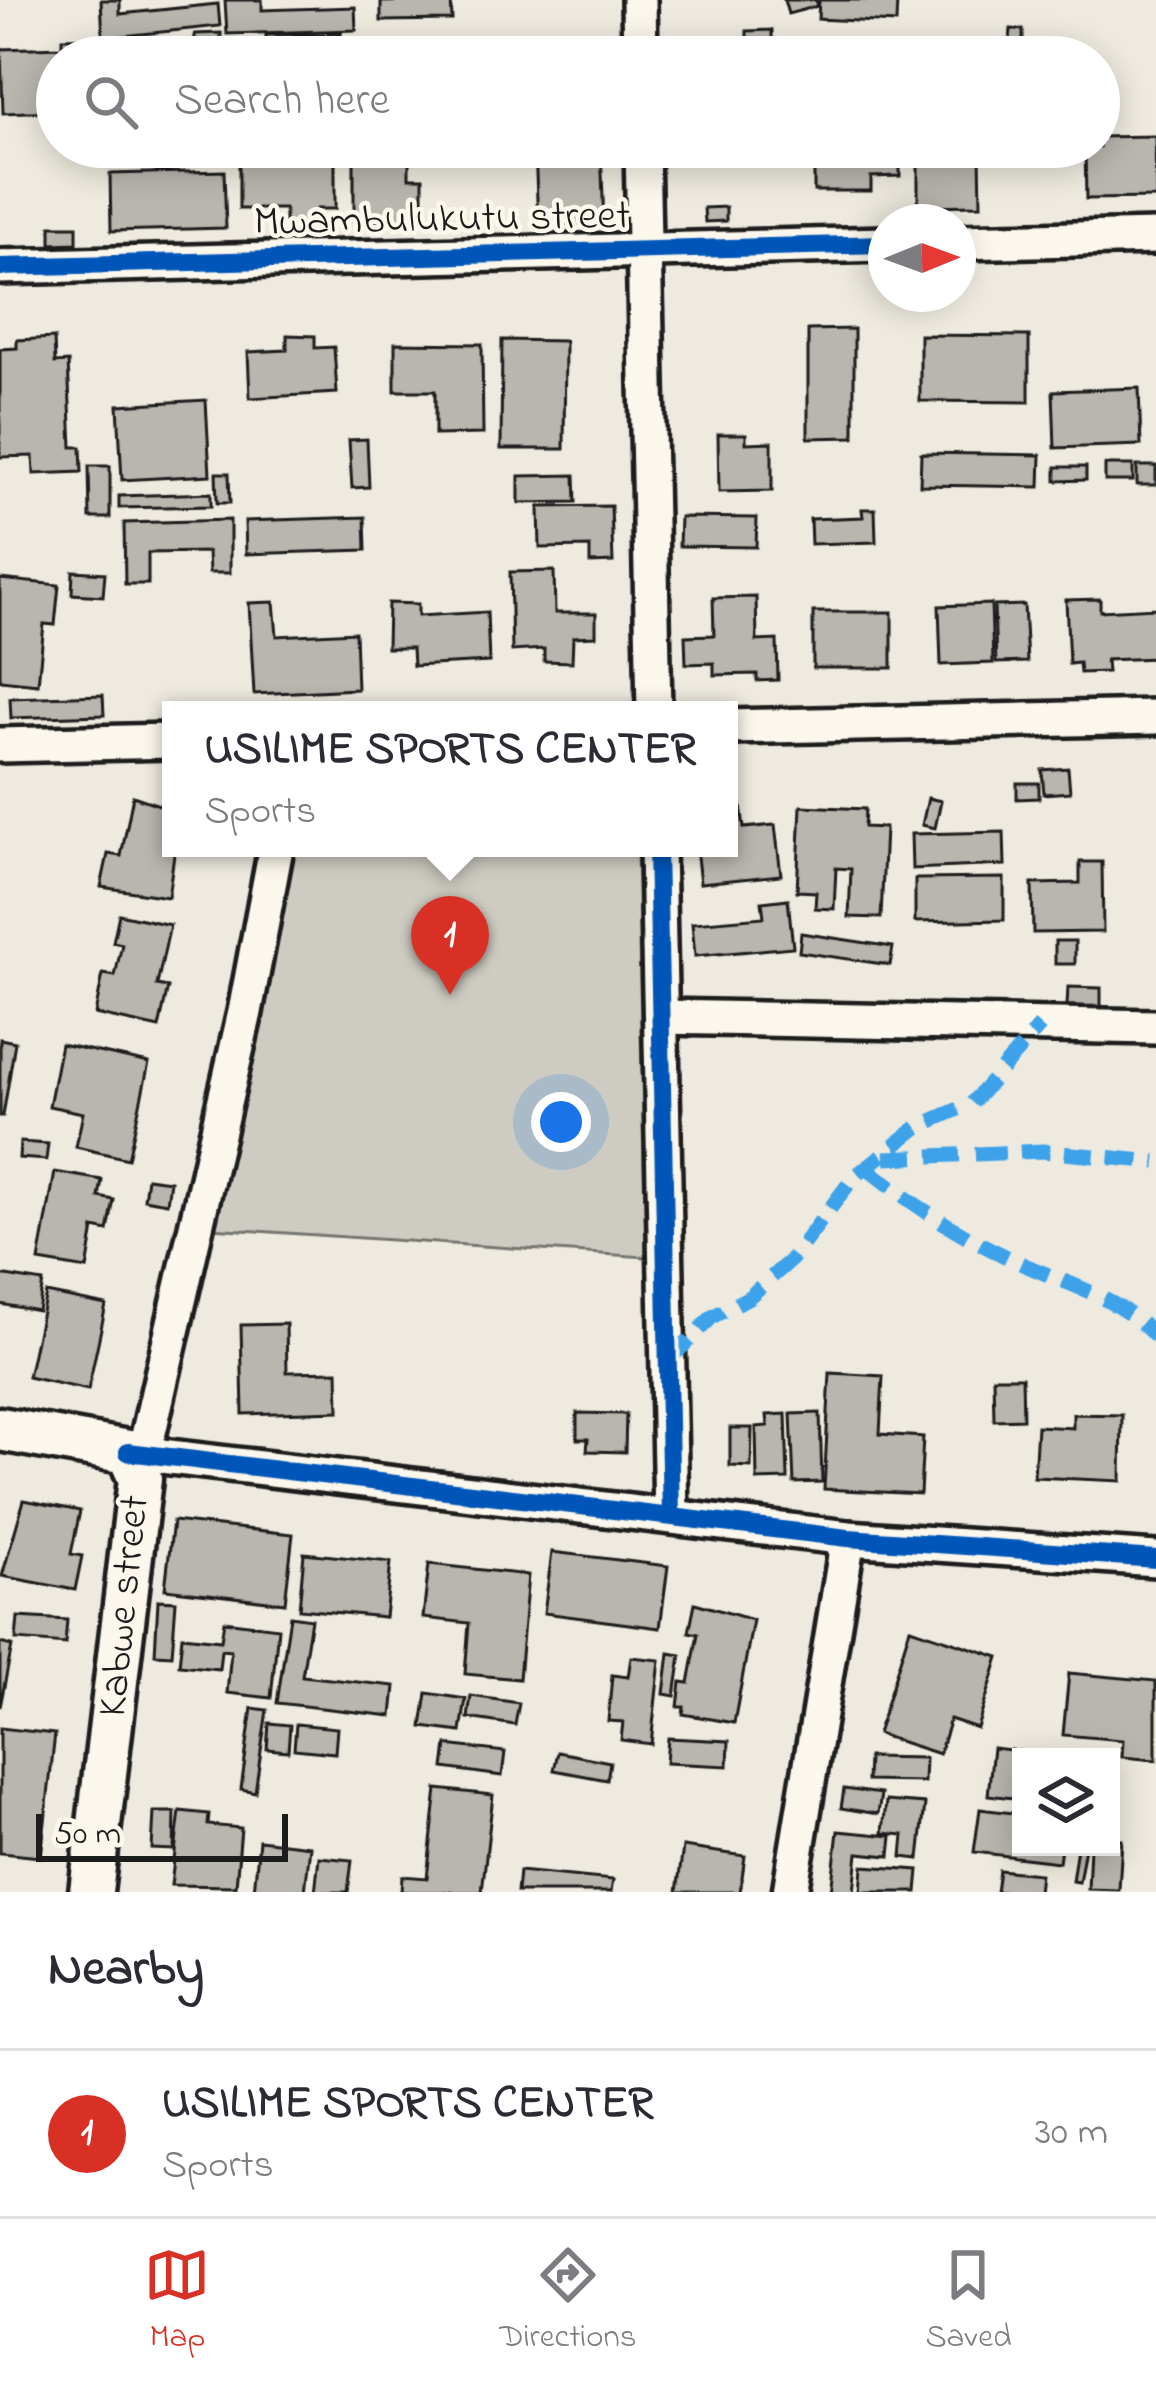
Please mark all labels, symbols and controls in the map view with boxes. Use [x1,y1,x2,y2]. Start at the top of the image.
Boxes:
search box [36,36,1120,168]
icon: search [78,69,144,135]
text: Search here [174,69,390,135]
street label: Mwambulukutu street [253,186,631,254]
north arrow [868,204,976,312]
popup [162,701,738,857]
text: USILIME SPORTS CENTER [204,718,696,784]
text: Sports [204,784,316,841]
pin: 1 [411,896,489,995]
your location [531,1092,591,1152]
street label: Kabwe street [83,1492,167,1720]
map controls [1012,1748,1120,1856]
button: layers [1012,1748,1120,1856]
scale bar [36,1808,288,1861]
text: 50 m [54,1811,121,1859]
text: Nearby [48,1933,204,2008]
text: USILIME SPORTS CENTER [162,2072,653,2138]
text: 1 [81,2105,93,2162]
text: 30 m [1035,2105,1108,2162]
text: Sports [162,2138,274,2195]
tab: Map [144,2242,210,2362]
tab: Directions [499,2242,637,2362]
tab: Saved [925,2242,1012,2362]

